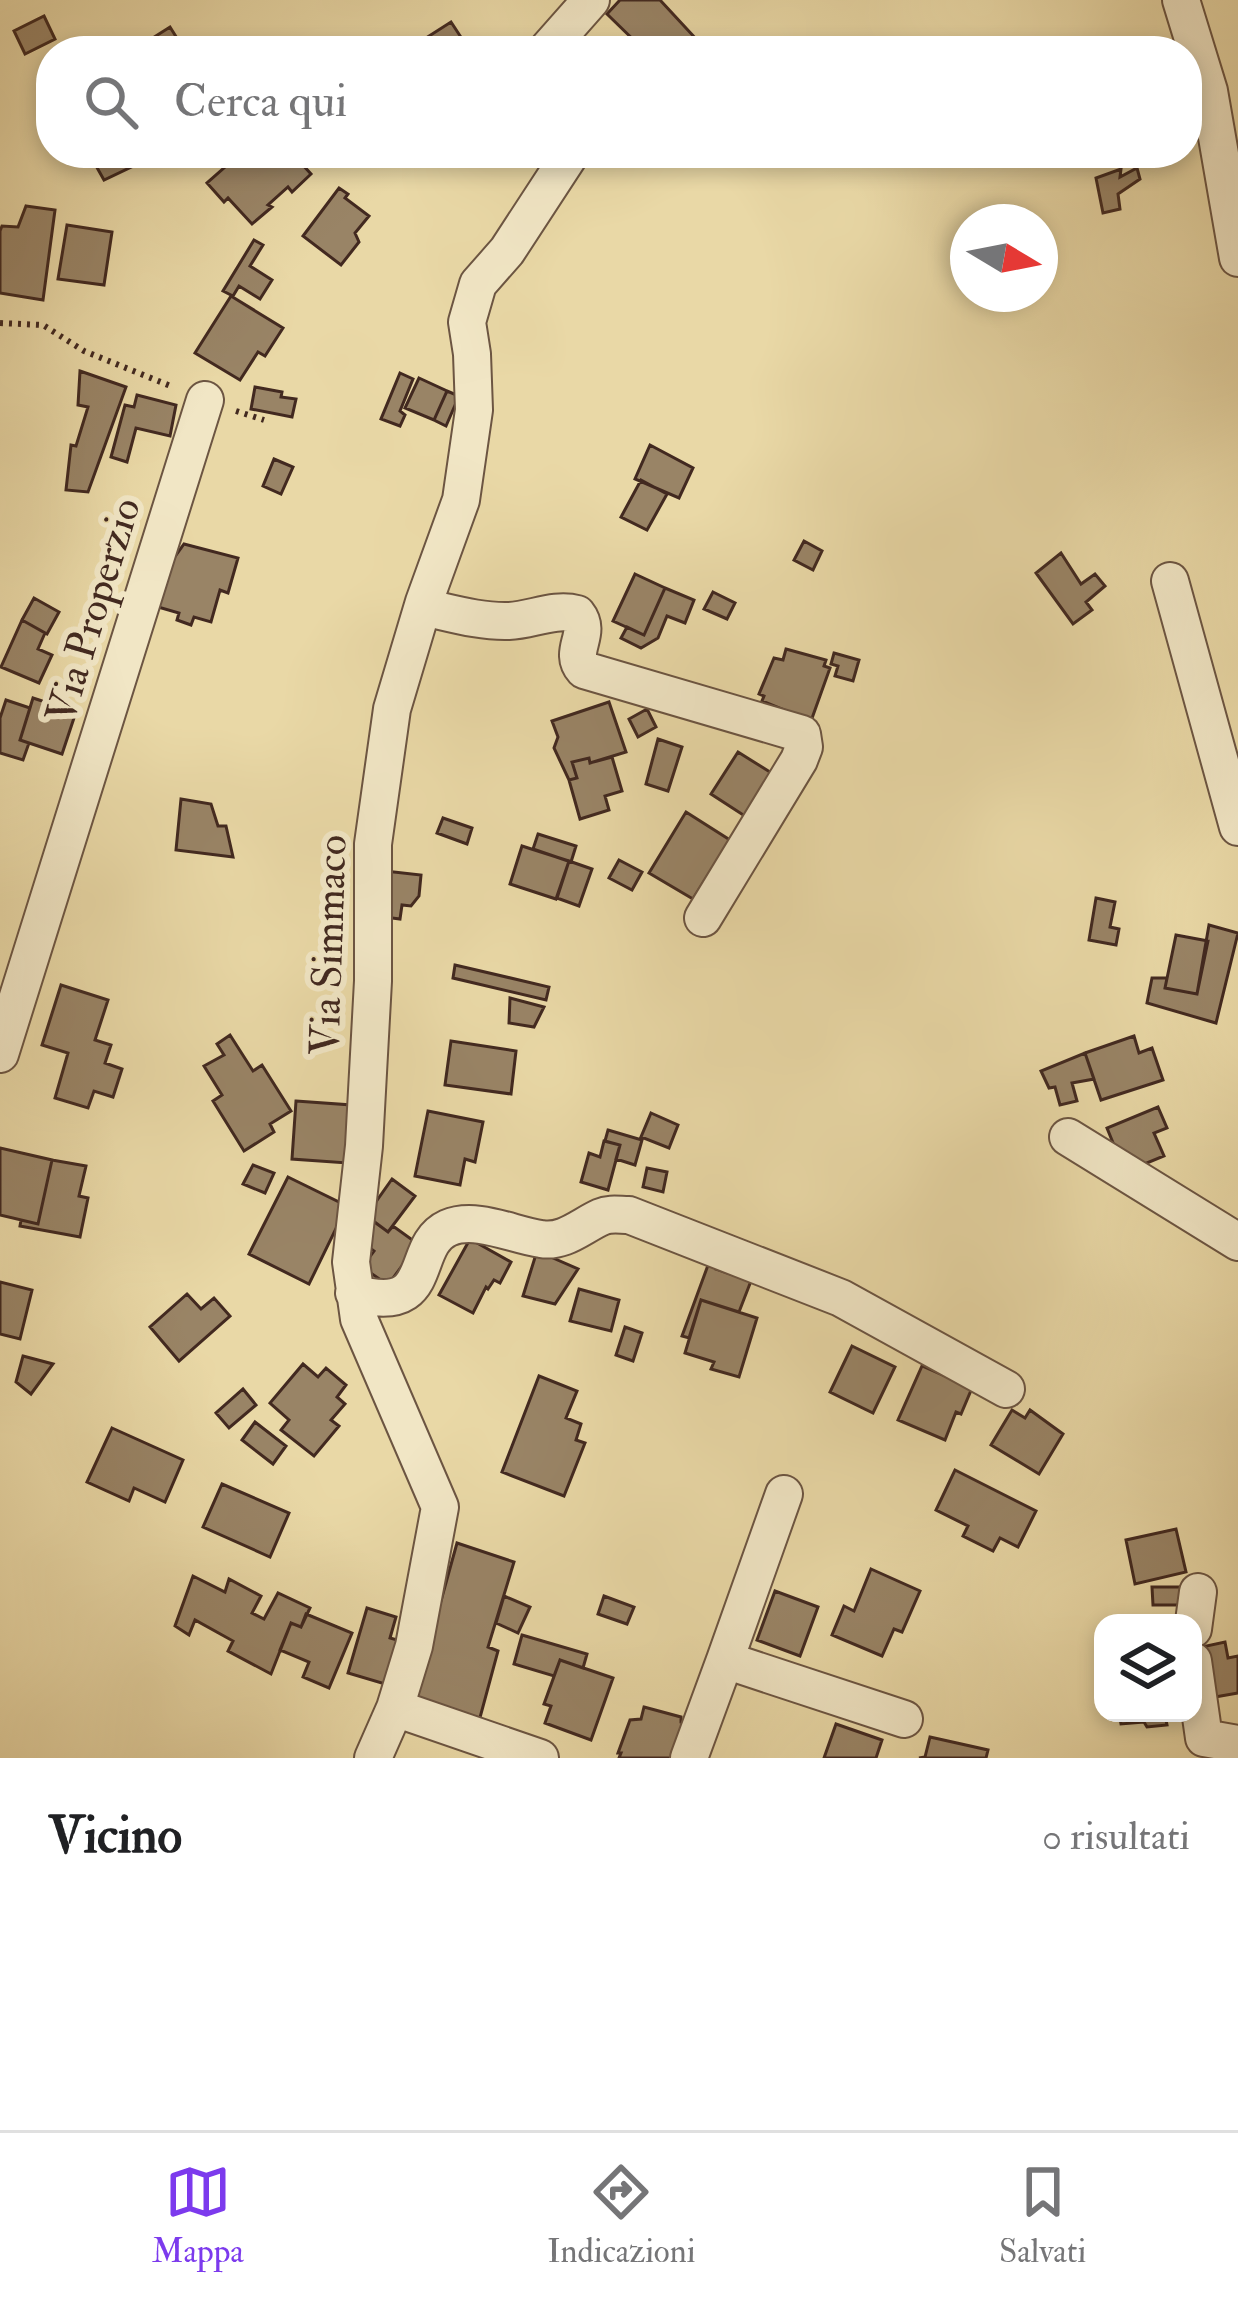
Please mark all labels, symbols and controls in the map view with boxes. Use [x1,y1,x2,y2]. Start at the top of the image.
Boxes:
search box [36,36,1202,168]
icon: search [78,69,144,135]
text: Cerca qui [174,74,347,130]
north arrow [950,204,1058,312]
street label: Via Properzio [35,492,153,729]
street label: Via Simmaco [299,834,359,1056]
map controls [1094,1614,1202,1722]
button: layers [1094,1614,1202,1722]
text: Vicino [48,1804,182,1868]
text: 0 risultati [1042,1812,1190,1861]
tab: Mappa [152,2159,244,2272]
tab: Indicazioni [547,2159,696,2272]
tab: Salvati [999,2159,1086,2272]

